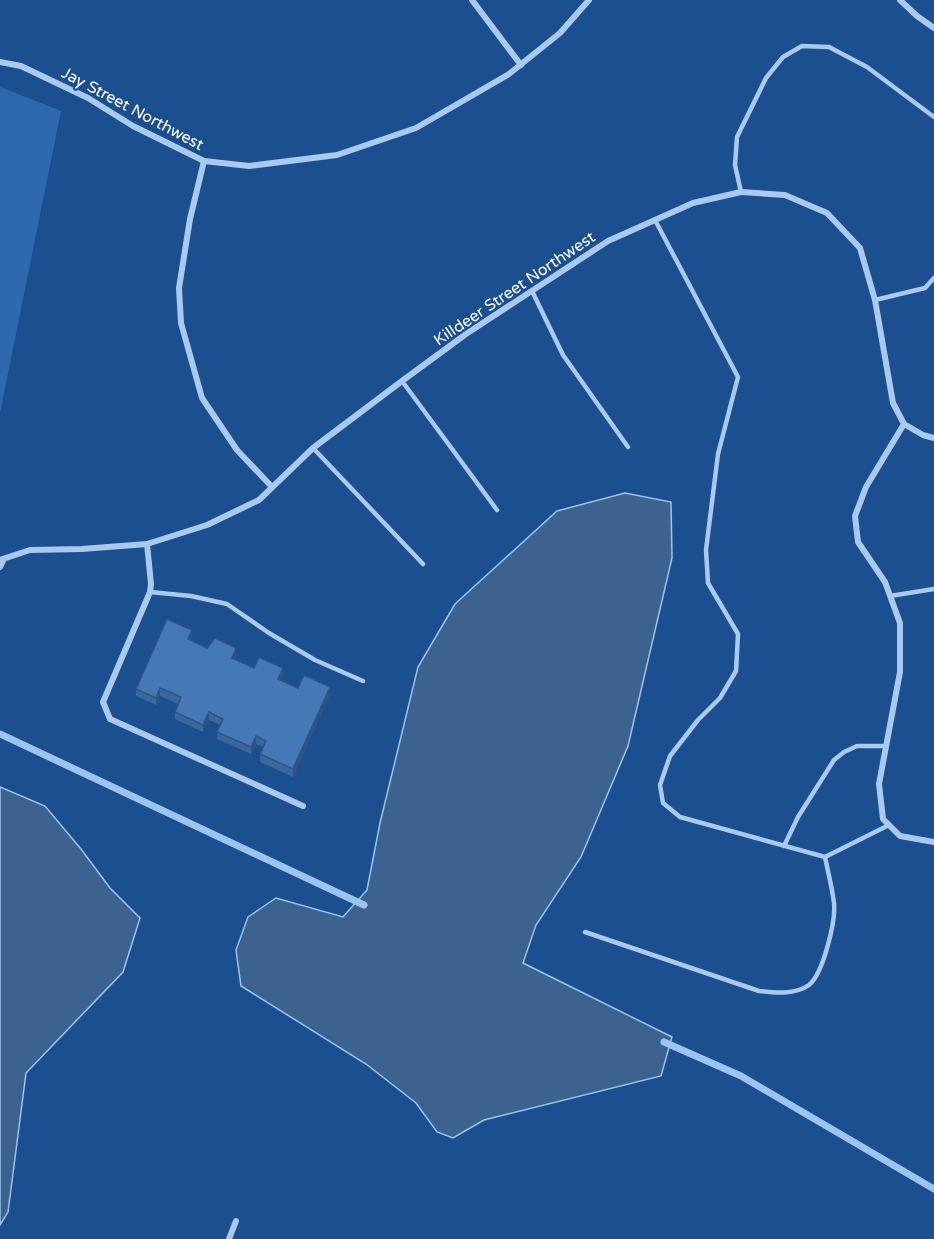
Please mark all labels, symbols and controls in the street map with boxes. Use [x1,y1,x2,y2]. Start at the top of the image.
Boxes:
street label: Jay Street Northwest [58,63,207,155]
street label: Killdeer Street Northwest [430,227,599,350]

